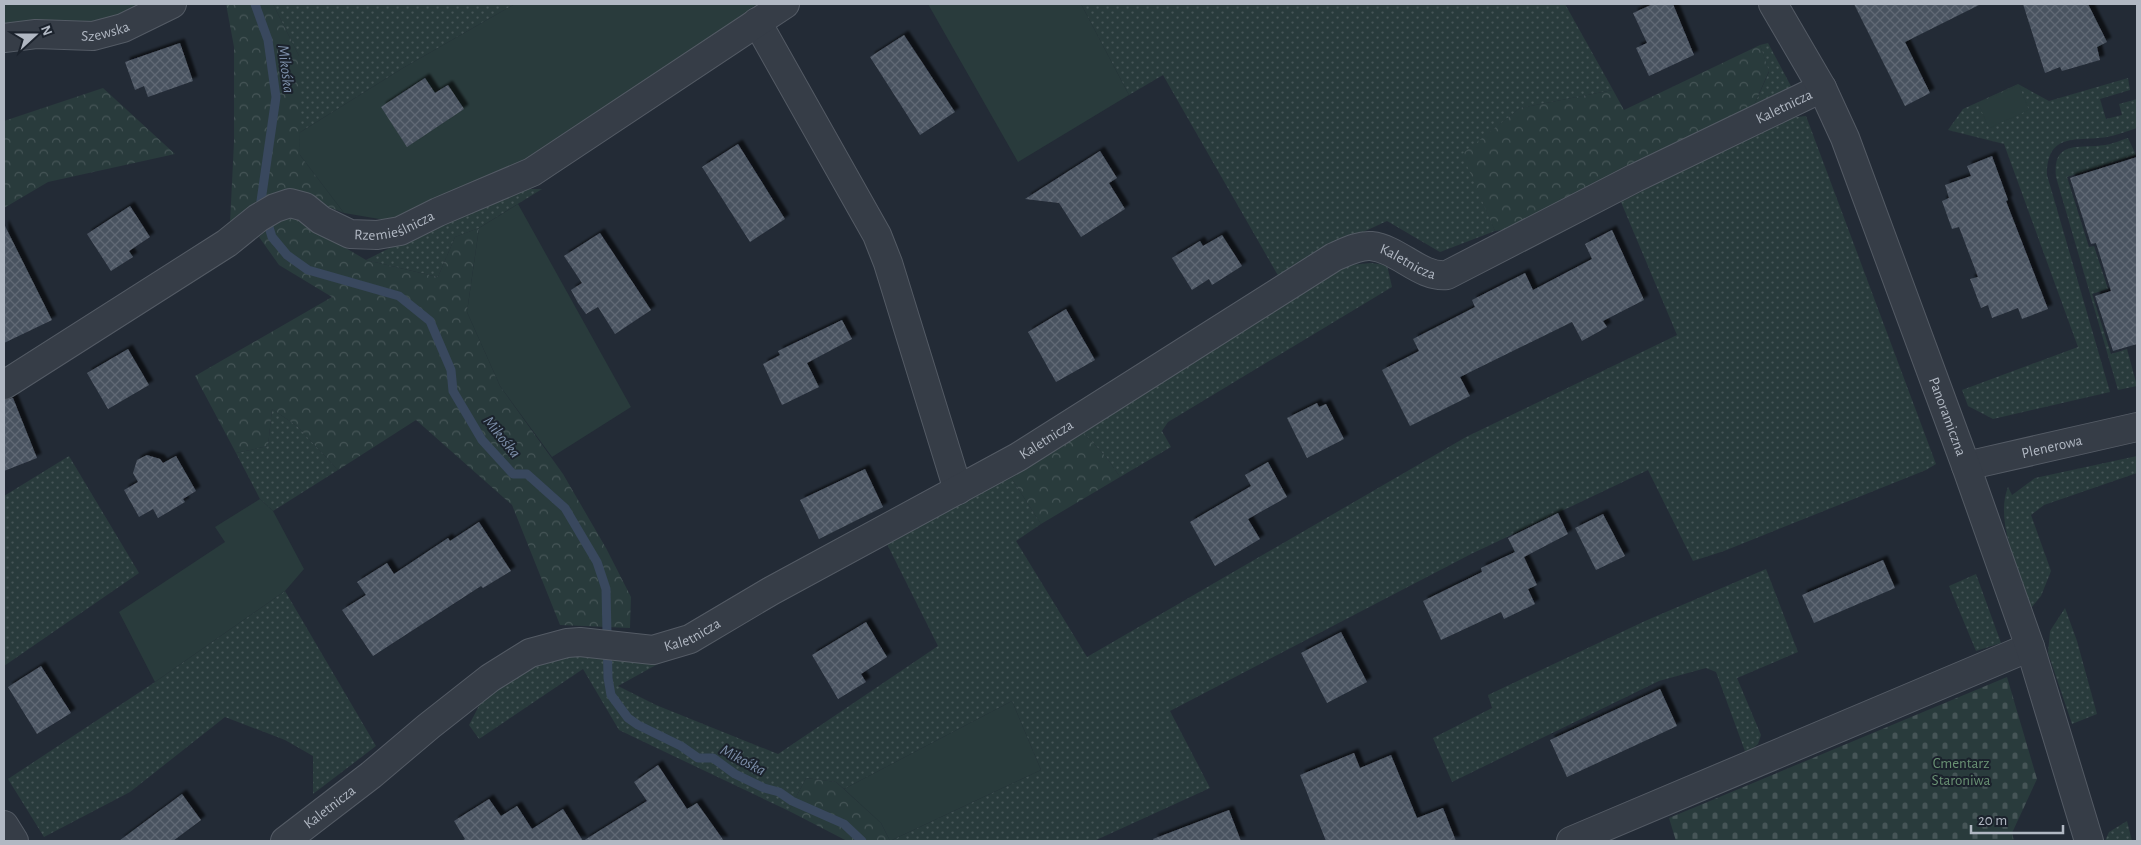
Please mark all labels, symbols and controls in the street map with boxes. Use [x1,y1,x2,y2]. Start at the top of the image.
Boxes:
north arrow [10,10,60,60]
street label: Szewska [81,18,132,44]
text: N [38,24,54,38]
water label: Mikośka [275,44,297,94]
street label: Kaletnicza [1753,86,1815,126]
street label: Rzemieślnicza [354,208,437,243]
street label: Kaletnicza [1378,241,1437,282]
street label: Panoramiczna [1926,375,1969,458]
water label: Mikośka [480,413,524,461]
street label: Kaletnicza [1016,417,1076,462]
street label: Plenerowa [2020,432,2084,461]
street label: Kaletnicza [662,615,723,654]
water label: Mikośka [718,741,768,779]
park label: Cmentarz Staroniwa [1932,756,1990,788]
street label: Kaletnicza [301,782,358,831]
scale bar [1971,802,2064,834]
text: 20 m [1978,813,2007,828]

